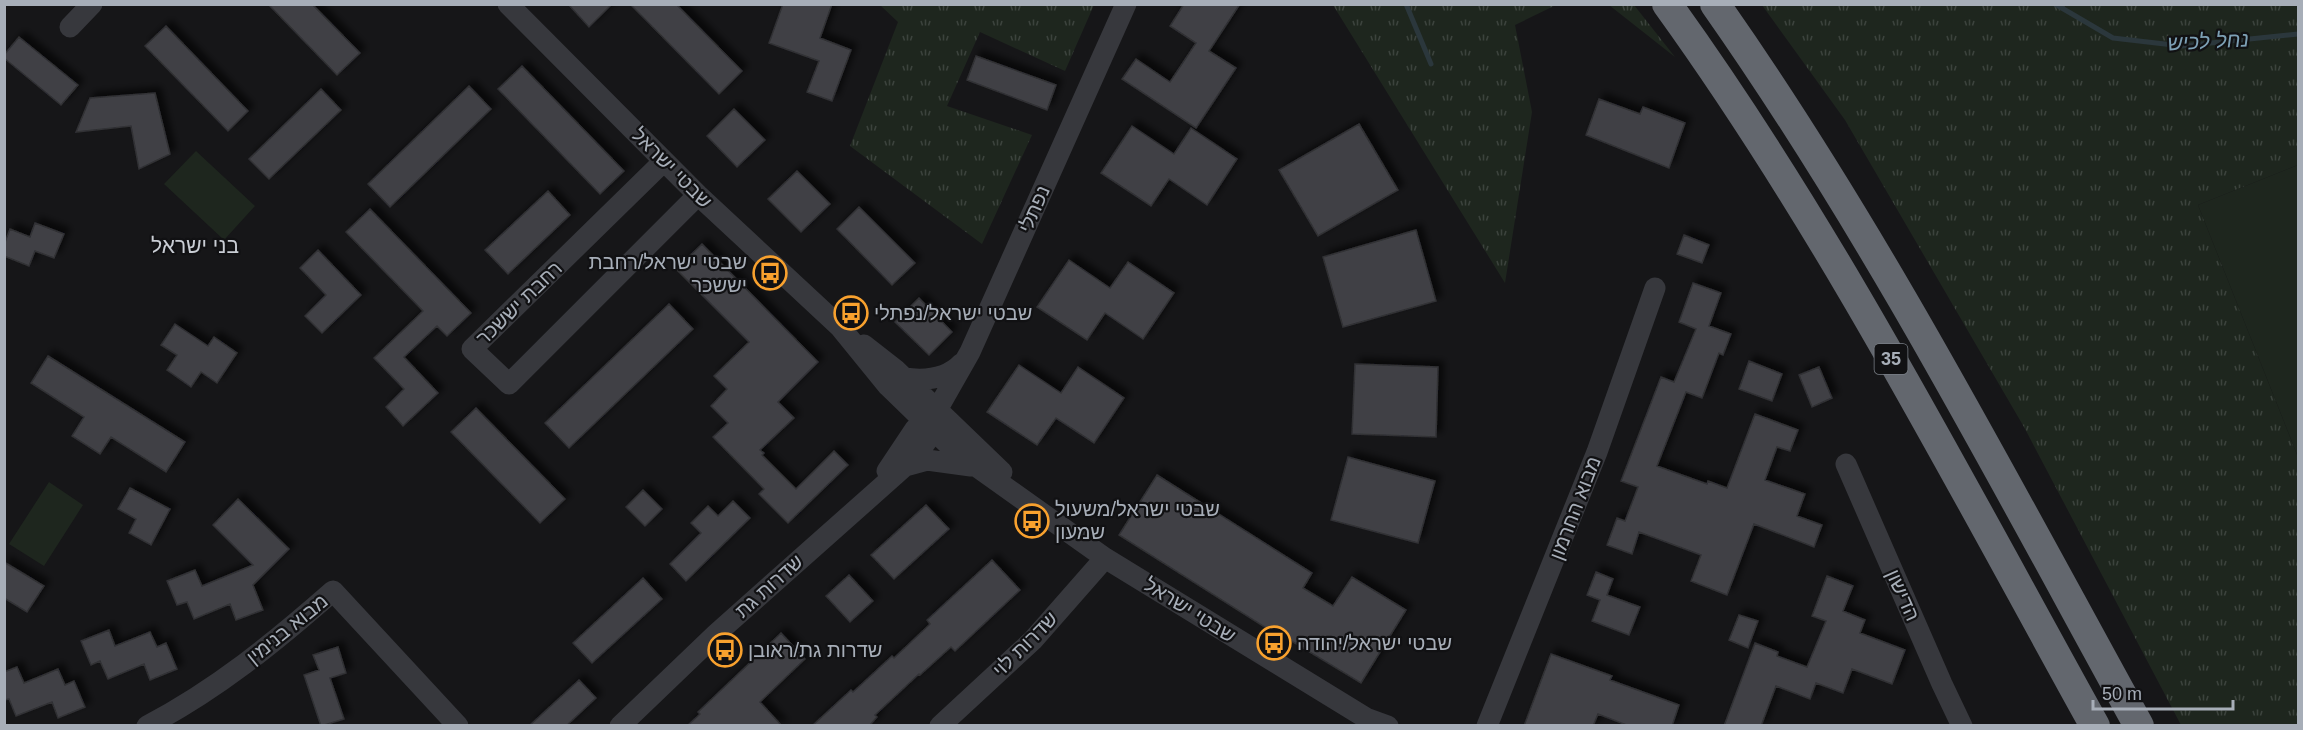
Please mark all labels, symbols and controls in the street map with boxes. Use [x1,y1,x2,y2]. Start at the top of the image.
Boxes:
water label: נחל לכיש [2167,27,2249,55]
street label: שבטי ישראל [628,124,716,212]
street label: נפתלי [1014,182,1054,236]
district label: בני ישראל [151,234,239,257]
place label: שבטי ישראל/רחבת יששכר [589,251,747,296]
bus stop icon: שבטי ישראל/רחבת יששכר [752,255,788,291]
street label: רחבת יששכר [472,257,566,349]
bus stop icon: שבטי ישראל/נפתלי [833,295,869,331]
place label: שבטי ישראל/נפתלי [874,302,1032,324]
road number: 35 [1874,344,1908,374]
street label: מבוא החרמון [1545,453,1605,563]
place label: שבטי ישראל/משעול שמעון [1055,498,1220,543]
bus stop icon: שבטי ישראל/משעול שמעון [1014,503,1050,539]
street label: שדרות גת [731,550,807,622]
street label: הדישון [1882,566,1924,624]
street label: שבטי ישראל [1140,573,1240,647]
street label: מבוא בנימין [242,590,332,668]
street label: שדרות לוי [988,607,1062,681]
bus stop icon: שבטי ישראל/יהודה [1256,625,1292,661]
bus stop icon: שדרות גת/ראובן [707,632,743,668]
place label: שבטי ישראל/יהודה [1297,632,1452,654]
place label: שדרות גת/ראובן [748,639,882,661]
scale bar [2093,673,2232,711]
text: 50 m [2102,684,2142,704]

